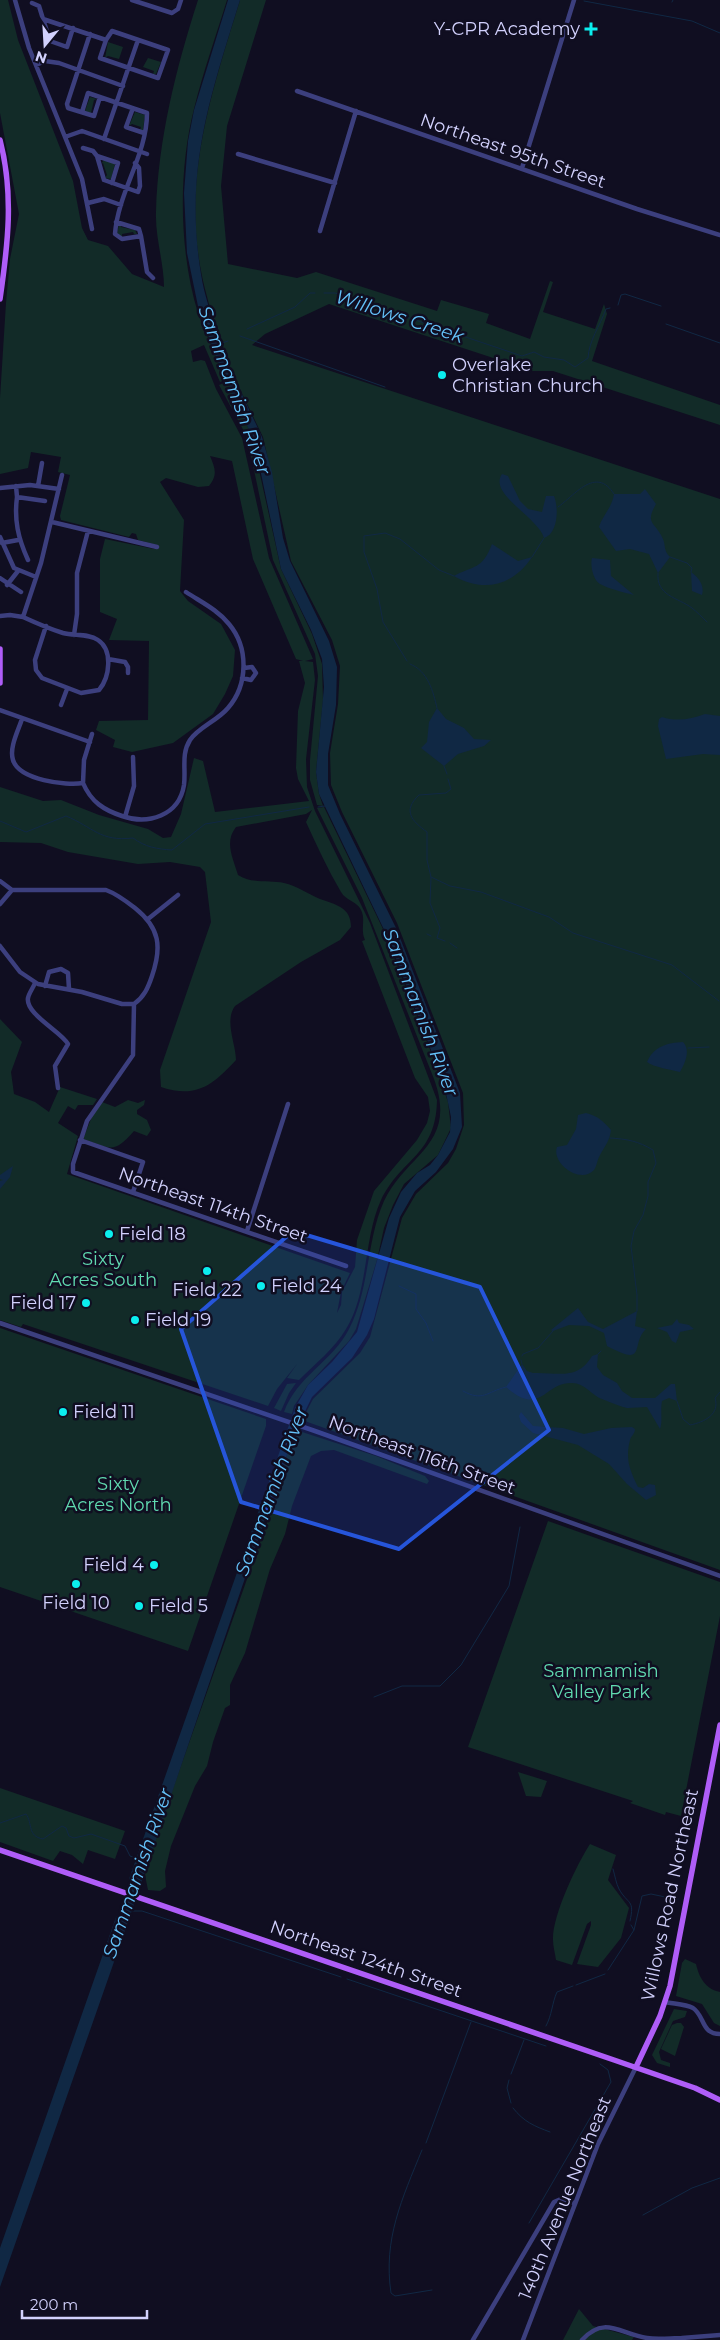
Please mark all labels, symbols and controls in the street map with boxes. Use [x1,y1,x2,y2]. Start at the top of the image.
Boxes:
place label: Y-CPR Academy [434,18,580,40]
north arrow [20,20,70,70]
marker: Y-CPR Academy [584,22,598,36]
text: N [33,47,49,68]
street label: Northeast 95th Street [417,109,609,193]
water label: Willows Creek [333,285,468,348]
water label: Sammamish River [193,303,276,478]
place label: Overlake Christian Church [452,354,603,397]
marker: Overlake Christian Church [436,369,448,381]
water label: Sammamish River [378,925,463,1100]
street label: Northeast 114th Street [116,1162,310,1248]
place label: Field 18 [119,1223,186,1245]
marker: Field 18 [103,1228,115,1240]
park label: Sixty Acres South [49,1248,157,1291]
marker: Field 22 [201,1265,213,1277]
place label: Field 24 [271,1275,342,1297]
place label: Field 22 [172,1279,242,1301]
marker: Field 24 [255,1280,267,1292]
place label: Field 17 [10,1292,76,1314]
marker: Field 17 [80,1297,92,1309]
place label: Field 19 [145,1309,211,1331]
marker: Field 19 [129,1314,141,1326]
place label: Field 11 [73,1401,135,1423]
water label: Sammamish River [230,1403,313,1579]
marker: Field 11 [57,1406,69,1418]
street label: Northeast 116th Street [325,1411,519,1499]
park label: Sixty Acres North [64,1473,172,1516]
place label: Field 4 [83,1554,144,1576]
marker: Field 4 [148,1559,160,1571]
marker: Field 10 [70,1578,82,1590]
place label: Field 10 [42,1592,110,1614]
place label: Field 5 [149,1595,208,1617]
marker: Field 5 [133,1600,145,1612]
park label: Sammamish Valley Park [543,1660,659,1703]
water label: Sammamish River [98,1785,177,1961]
street label: Willows Road Northeast [637,1787,703,2003]
street label: Northeast 124th Street [267,1916,465,2002]
street label: 140th Avenue Northeast [514,2093,616,2303]
scale bar [22,2288,148,2320]
text: 200 m [30,2295,78,2314]

